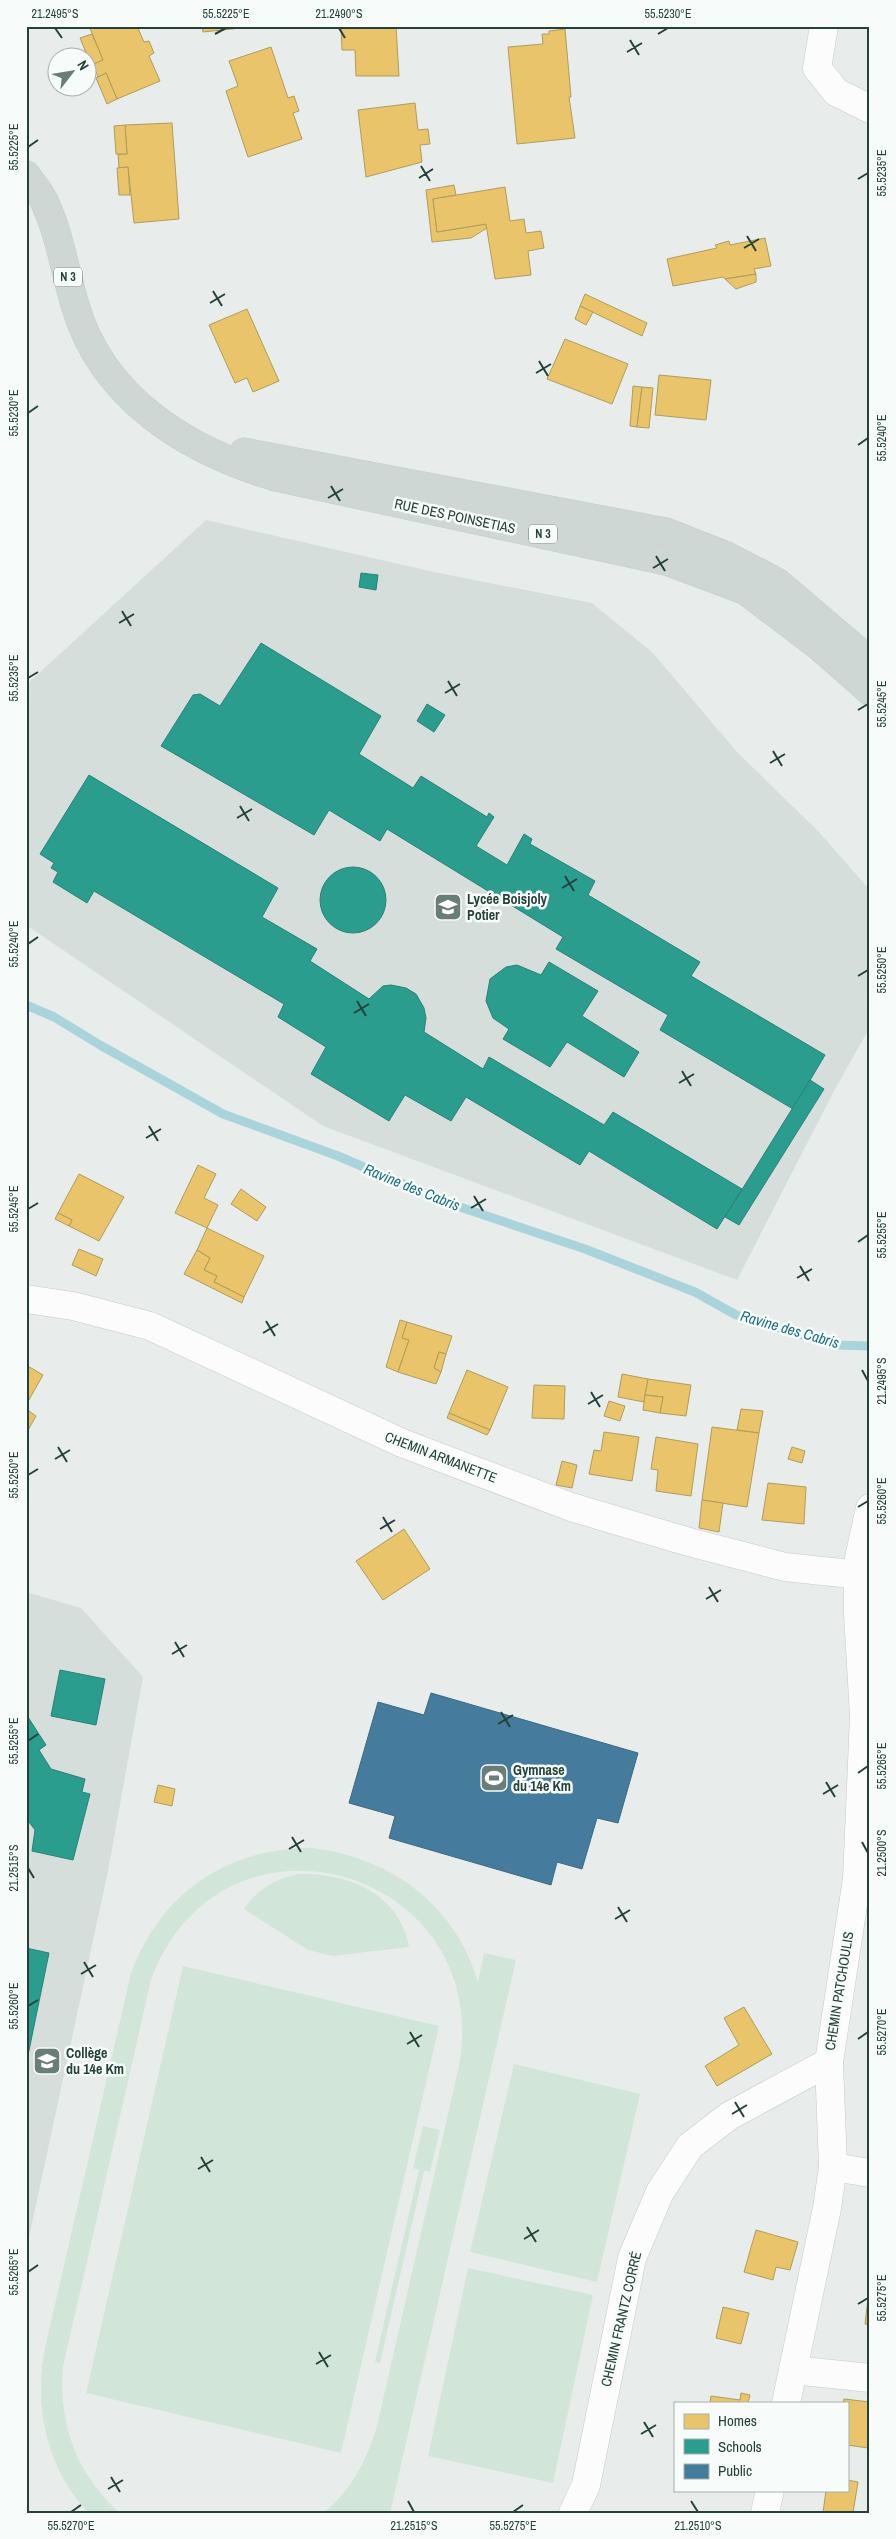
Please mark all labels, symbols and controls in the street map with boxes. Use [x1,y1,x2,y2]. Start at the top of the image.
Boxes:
text: 21.2495°S [32,6,79,22]
text: 55.5225°E [203,6,249,22]
text: 21.2490°S [316,6,363,22]
text: 55.5230°E [645,6,691,22]
north arrow [48,48,98,98]
text: N [73,57,93,73]
text: 55.5225°E [6,124,22,170]
text: 55.5235°E [874,150,890,196]
road number: N 3 [54,268,82,286]
text: 55.5230°E [6,390,22,436]
text: 55.5240°E [874,415,890,461]
street label: RUE DES POINSETIAS [393,494,517,538]
road number: N 3 [529,524,557,544]
text: 55.5235°E [6,655,22,701]
text: 55.5245°E [874,681,890,727]
place label: Lycée Boisjoly Potier [467,890,548,924]
school or university icon: Lycée Boisjoly Potier [433,892,463,922]
text: 55.5240°E [6,921,22,967]
text: 55.5250°E [874,947,890,993]
water label: Ravine des Cabris [361,1158,463,1216]
text: 55.5245°E [6,1186,22,1232]
text: 55.5255°E [874,1212,890,1258]
water label: Ravine des Cabris [738,1305,842,1353]
text: 21.2495°S [874,1357,890,1404]
street label: CHEMIN ARMANETTE [382,1427,500,1487]
text: 55.5250°E [6,1452,22,1498]
text: 55.5260°E [874,1478,890,1524]
text: 55.5255°E [6,1718,22,1764]
text: 55.5265°E [874,1743,890,1789]
place label: Gymnase du 14e Km [513,1761,571,1795]
sports icon: Gymnase du 14e Km [479,1763,509,1793]
text: 21.2500°S [874,1829,890,1876]
text: 21.2515°S [6,1844,22,1891]
street label: CHEMIN PATCHOULIS [821,1930,857,2052]
text: 55.5260°E [6,1983,22,2029]
text: 55.5270°E [874,2009,890,2055]
place label: Collège du 14e Km [66,2044,124,2078]
school or university icon: Collège du 14e Km [32,2046,62,2076]
text: 55.5265°E [6,2249,22,2295]
street label: CHEMIN FRANTZ CORRÉ [597,2250,645,2388]
text: 55.5275°E [874,2275,890,2321]
legend [674,2402,848,2492]
text: Homes [718,2410,757,2431]
text: Schools [718,2436,762,2457]
text: Public [718,2460,752,2481]
text: 55.5270°E [48,2518,94,2534]
text: 21.2515°S [391,2518,438,2534]
text: 55.5275°E [490,2518,536,2534]
text: 21.2510°S [675,2518,722,2534]

